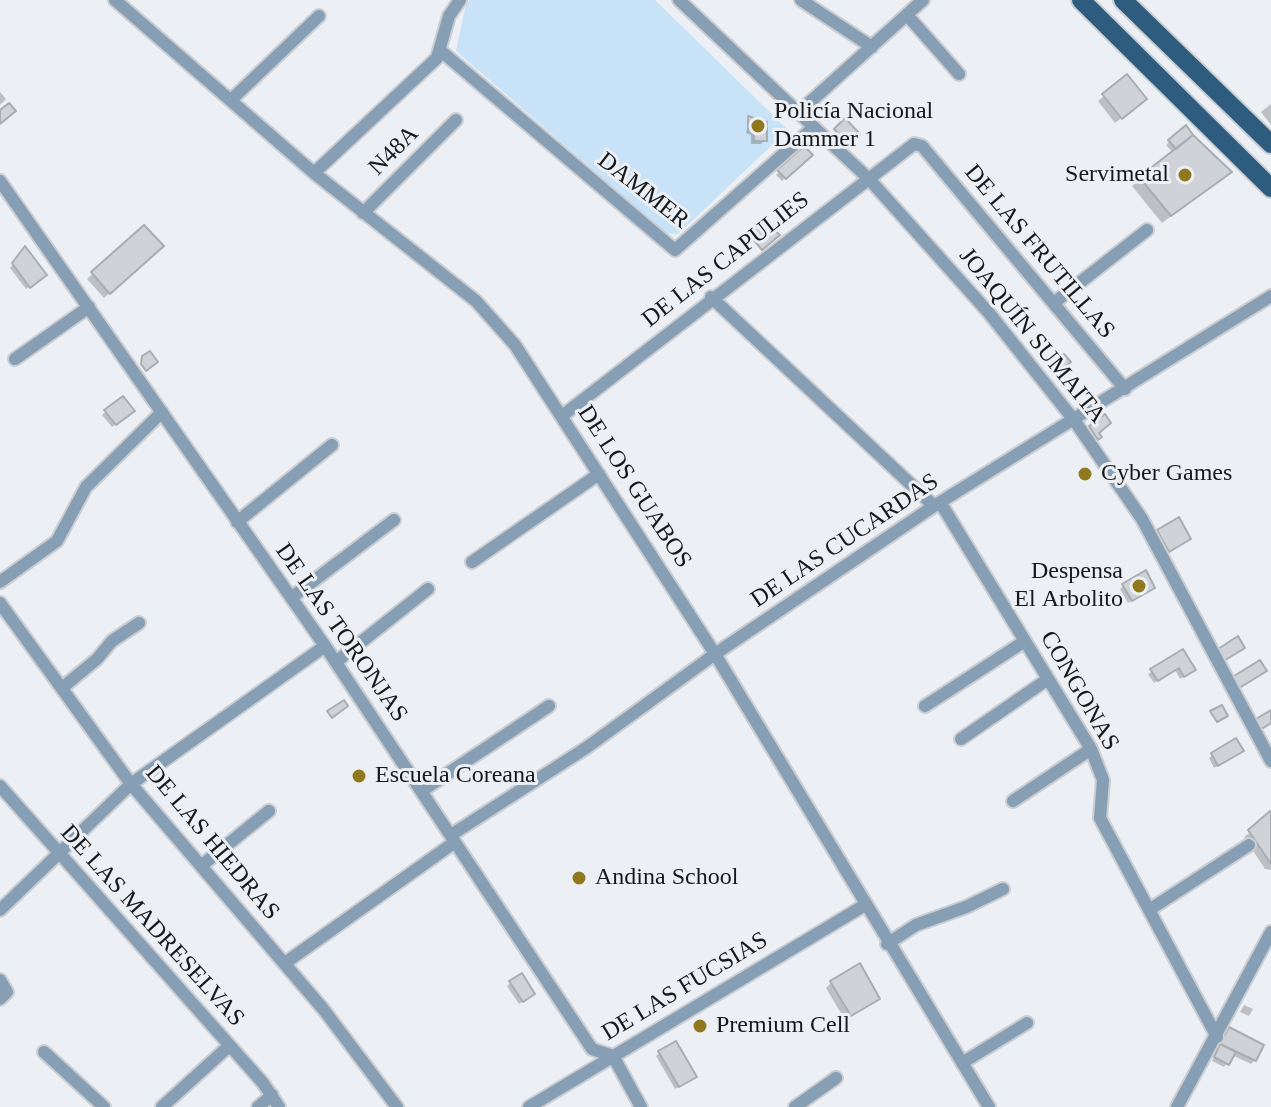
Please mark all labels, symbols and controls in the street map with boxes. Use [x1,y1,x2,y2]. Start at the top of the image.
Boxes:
place label: Policía Nacional Dammer 1 [774,98,933,154]
marker: Policía Nacional Dammer 1 [749,117,767,135]
street label: N48A [363,120,425,182]
street label: DAMMER [592,146,694,236]
street label: DE LAS FRUTILLAS [958,159,1120,345]
place label: Servimetal [1065,161,1169,189]
marker: Servimetal [1176,166,1194,184]
street label: DE LAS CAPULIES [637,186,815,334]
street label: JOAQUÍN SUMAITA [952,242,1112,430]
street label: DE LOS GUABOS [571,400,697,574]
place label: Cyber Games [1101,460,1232,488]
marker: Cyber Games [1076,465,1094,483]
street label: DE LAS CUCARDAS [746,468,944,614]
street label: DE LAS TORONJAS [269,538,413,728]
place label: Despensa El Arbolito [1014,558,1123,614]
marker: Despensa El Arbolito [1130,577,1148,595]
street label: CONGONAS [1033,626,1125,756]
street label: DE LAS HIEDRAS [139,760,285,926]
place label: Escuela Coreana [375,762,536,790]
marker: Escuela Coreana [350,767,368,785]
street label: DE LAS MADRESELVAS [54,819,250,1033]
place label: Andina School [595,864,738,892]
marker: Andina School [570,869,588,887]
street label: DE LAS FUCSIAS [597,926,773,1048]
place label: Premium Cell [716,1012,850,1040]
marker: Premium Cell [691,1017,709,1035]

